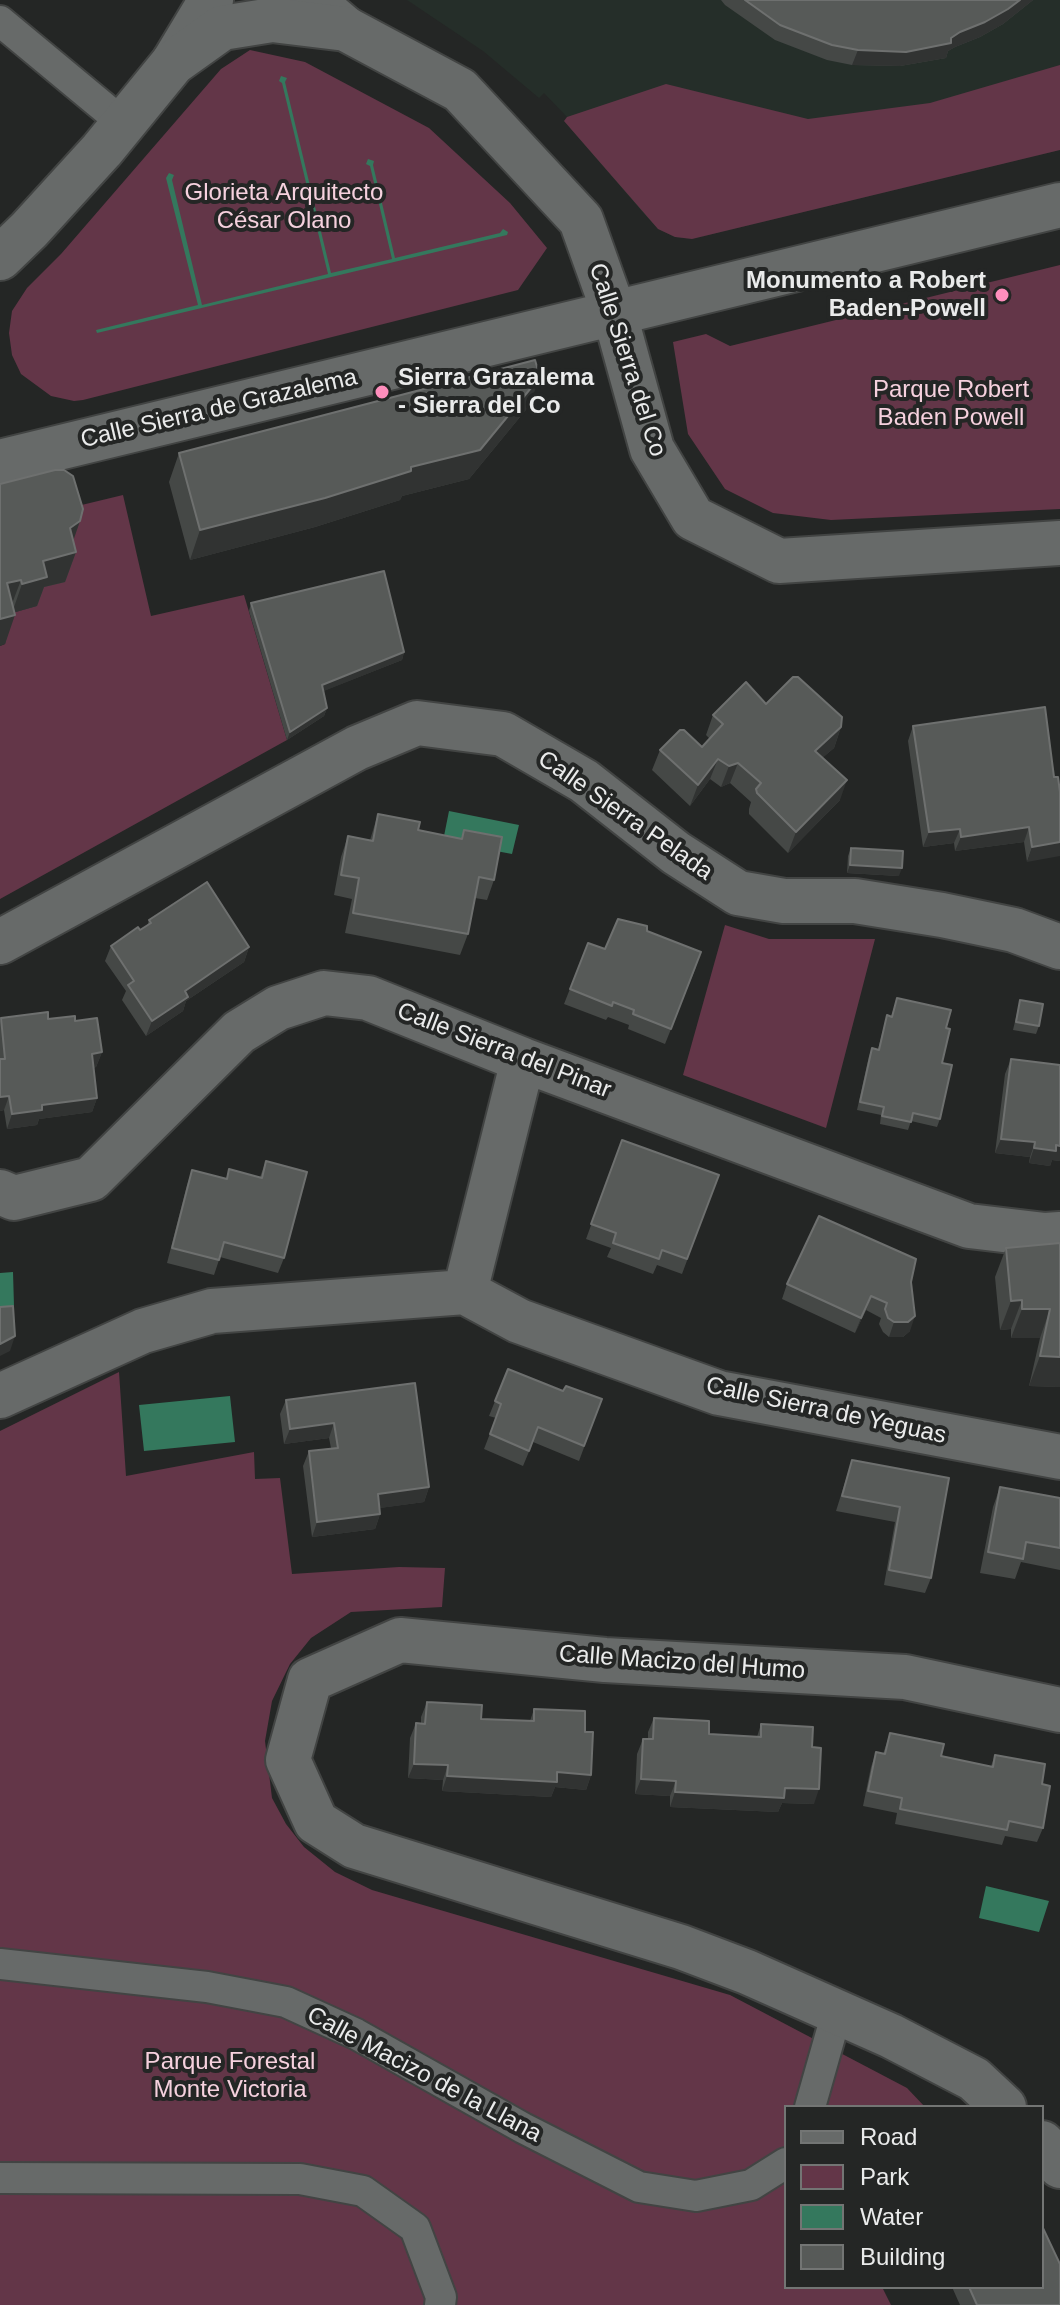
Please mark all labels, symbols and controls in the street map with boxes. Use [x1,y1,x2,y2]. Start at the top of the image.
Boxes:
park label: Glorieta Arquitecto César Olano [185,179,383,235]
street label: Calle Sierra del Co [582,260,672,460]
place label: Monumento a Robert Baden-Powell [746,267,986,323]
marker: Monumento a Robert Baden-Powell [993,286,1011,304]
street label: Calle Sierra de Grazalema [78,363,360,455]
place label: Sierra Grazalema - Sierra del Co [398,364,594,420]
park label: Parque Robert Baden Powell [873,376,1029,432]
marker: Sierra Grazalema - Sierra del Co [373,383,391,401]
street label: Calle Sierra Pelada [532,745,718,887]
street label: Calle Sierra del Pinar [393,997,615,1105]
street label: Calle Sierra de Yeguas [703,1371,949,1451]
street label: Calle Macizo del Humo [558,1640,806,1686]
street label: Calle Macizo de la Llana [302,2001,546,2149]
park label: Parque Forestal Monte Victoria [145,2048,315,2104]
legend [784,2105,1044,2289]
text: Road [860,2123,917,2150]
text: Park [860,2163,909,2190]
text: Water [860,2203,923,2230]
text: Building [860,2243,945,2270]

